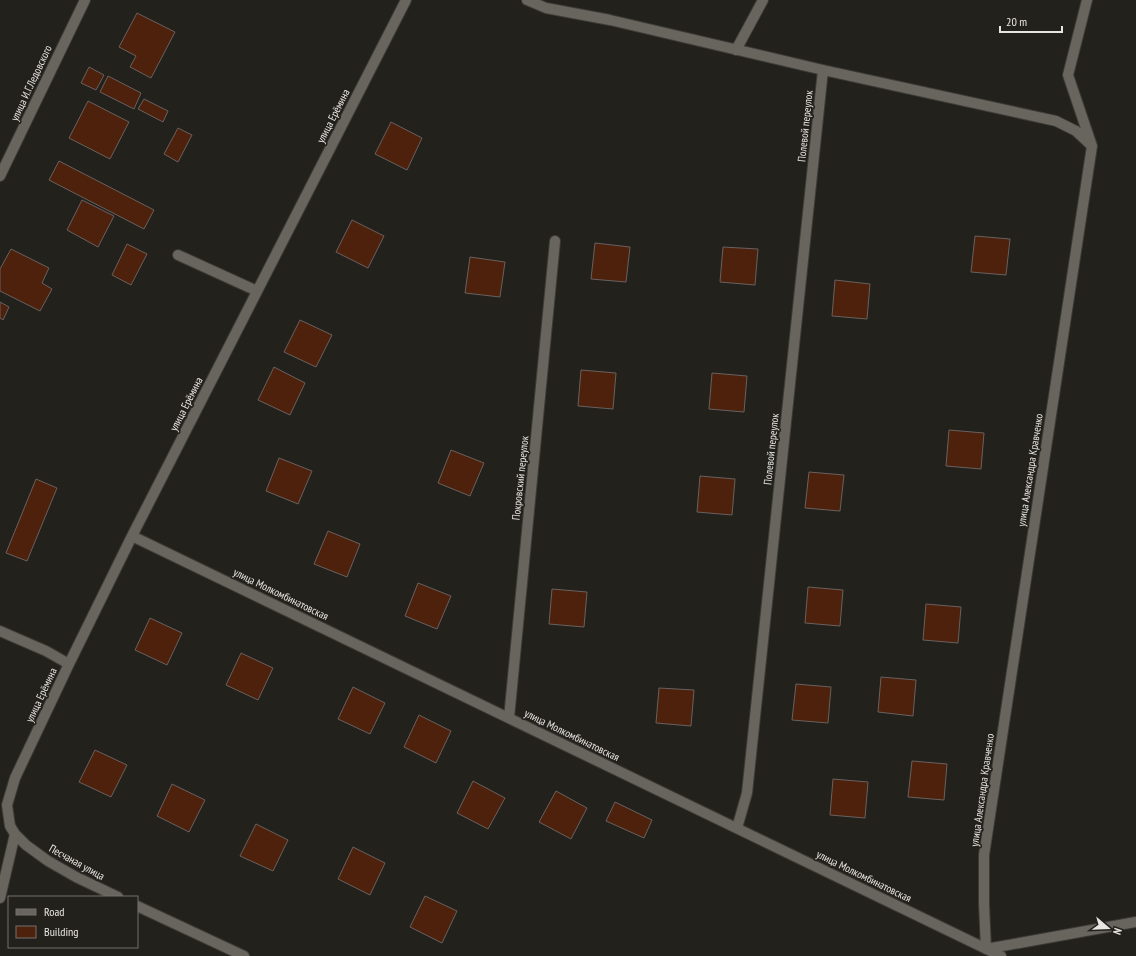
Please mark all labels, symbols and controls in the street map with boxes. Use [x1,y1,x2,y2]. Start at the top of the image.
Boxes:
scale bar [1000,8,1062,34]
text: 20 m [1006,14,1027,29]
street label: улица И.Г.Ледовского [7,42,55,123]
street label: улица Ерёмина [313,87,353,145]
street label: Полевой переулок [794,89,816,162]
street label: улица Ерёмина [166,375,206,433]
street label: Полевой переулок [760,412,782,485]
street label: улица Александра Кравченко [1014,412,1046,527]
street label: Покровский переулок [509,434,531,521]
street label: улица Молкомбинатовская [231,565,331,623]
street label: улица Ерёмина [22,665,60,725]
street label: улица Молкомбинатовская [522,706,622,764]
street label: улица Александра Кравченко [967,732,997,847]
street label: Песчаная улица [47,841,107,883]
street label: улица Молкомбинатовская [814,847,914,905]
legend [8,896,138,948]
text: Road [44,904,64,919]
north arrow [1088,908,1128,948]
text: Building [44,924,79,939]
text: N [1110,926,1125,936]

